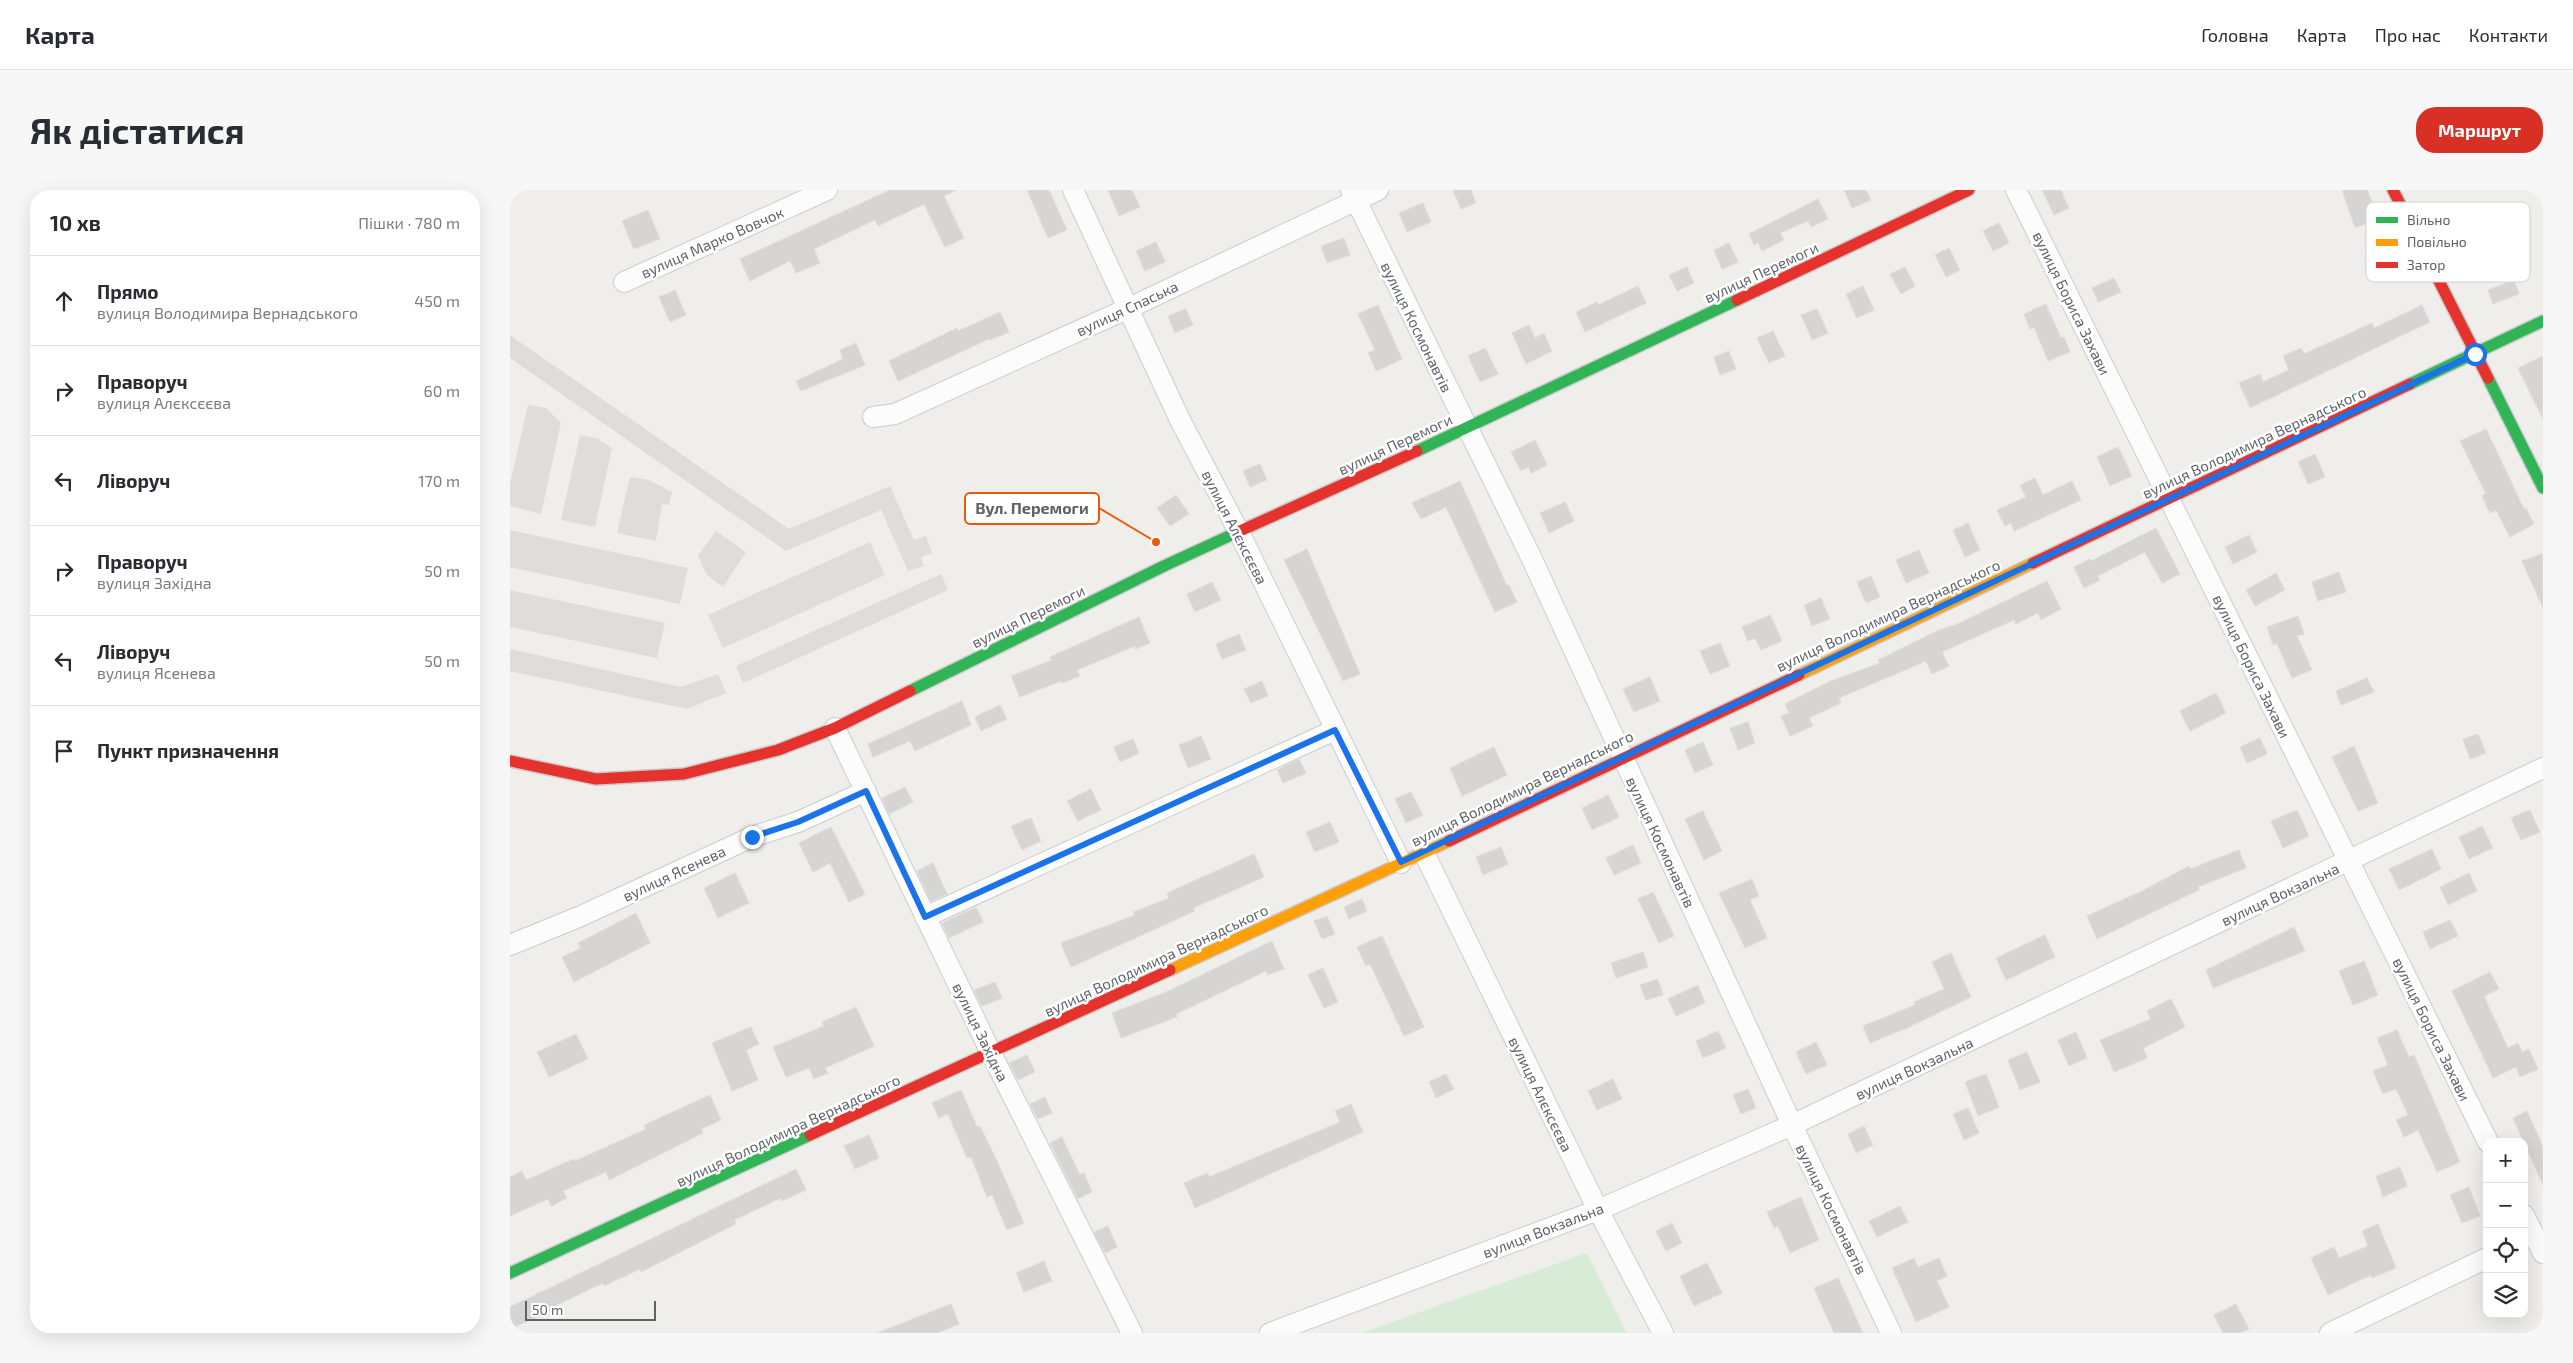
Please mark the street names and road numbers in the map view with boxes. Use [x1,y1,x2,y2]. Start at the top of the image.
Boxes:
street label: вулиця Марко Вовчок [638,202,786,282]
street label: вулиця Бориса Захави [2029,228,2115,378]
street label: вулиця Перемоги [1701,238,1821,307]
street label: вулиця Космонавтів [1377,259,1456,395]
street label: вулиця Спаська [1073,277,1181,340]
street label: вулиця Володимира Вернадського [2139,382,2369,503]
street label: вулиця Перемоги [1335,410,1455,479]
street label: вулиця Алєксєєва [1198,467,1272,588]
street label: вулиця Володимира Вернадського [1773,555,2003,676]
street label: вулиця Перемоги [968,581,1088,652]
street label: вулиця Бориса Захави [2209,591,2295,741]
street label: вулиця Володимира Вернадського [1408,726,1636,851]
street label: вулиця Космонавтів [1622,774,1699,911]
street label: вулиця Ясенева [620,841,729,906]
street label: вулиця Вокзальна [2218,859,2342,930]
street label: вулиця Володимира Вернадського [1041,900,1271,1021]
street label: вулиця Бориса Захави [2389,954,2475,1104]
street label: вулиця Західна [948,980,1013,1085]
street label: вулиця Вокзальна [1852,1033,1976,1104]
street label: вулиця Алєксєєва [1504,1034,1577,1155]
street label: вулиця Володимира Вернадського [673,1070,903,1191]
street label: вулиця Космонавтів [1792,1141,1871,1277]
street label: вулиця Вокзальна [1480,1199,1606,1262]

